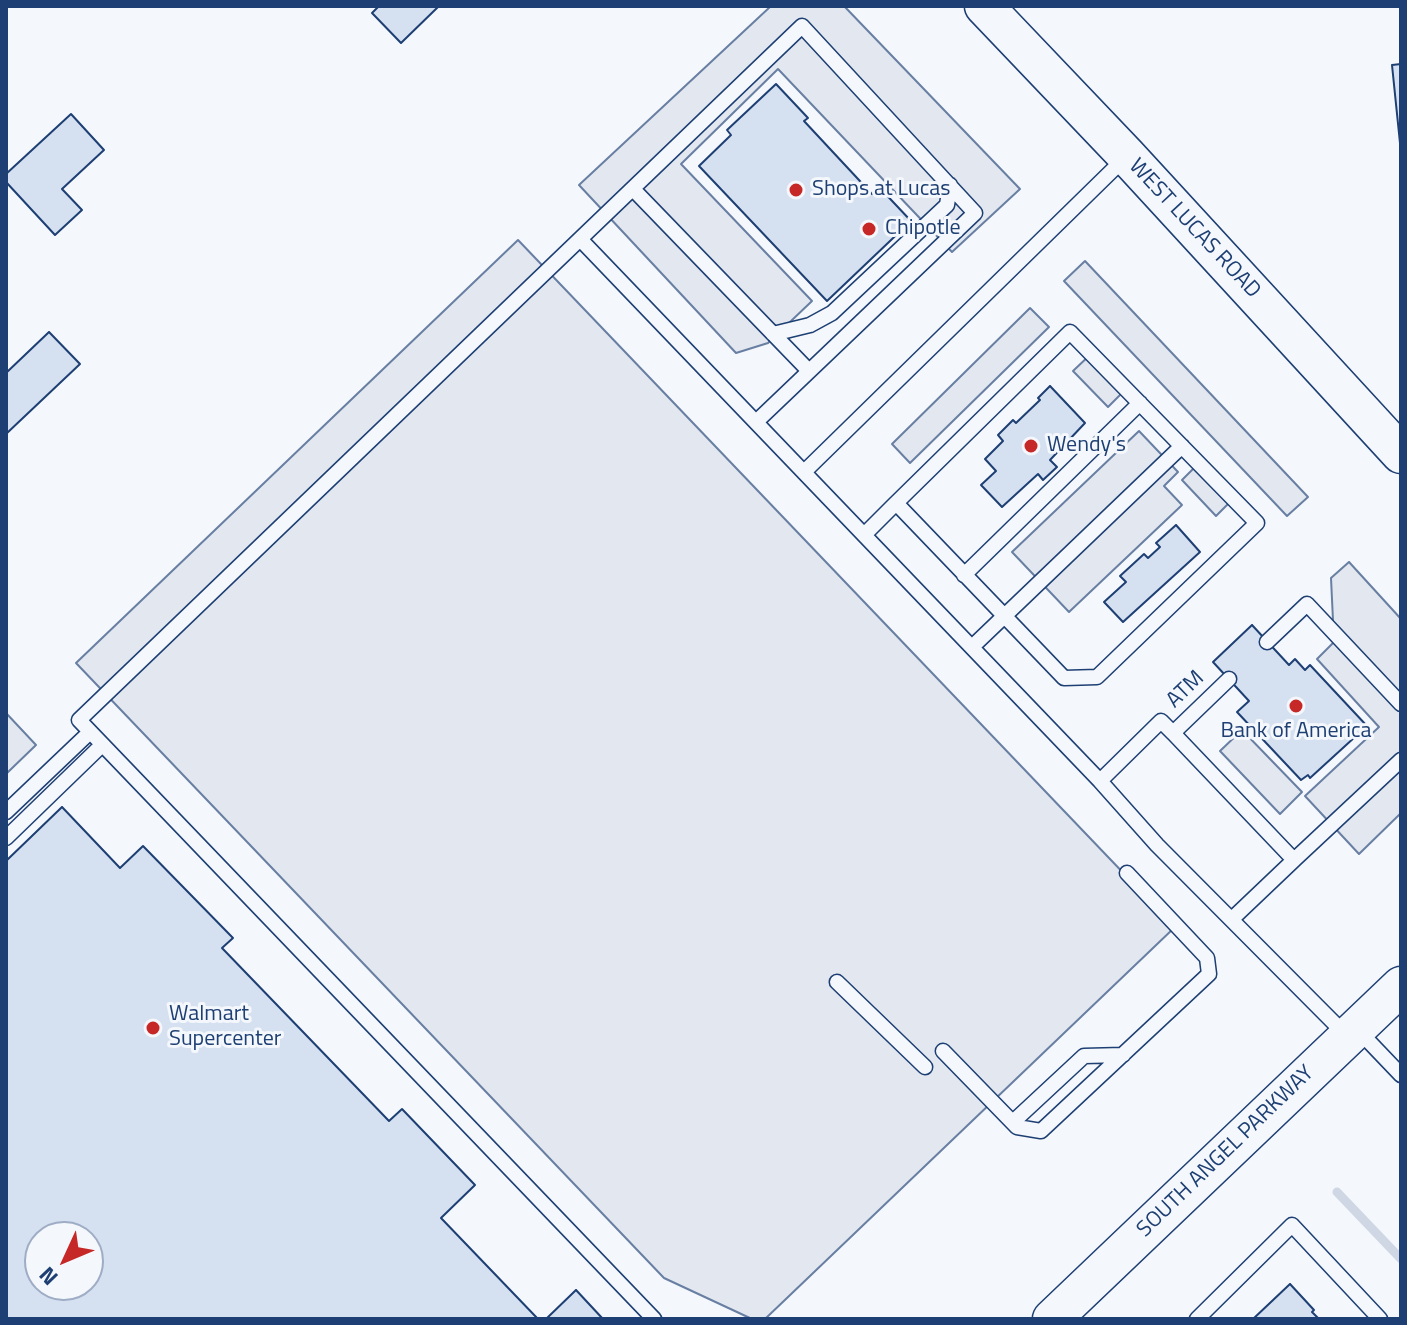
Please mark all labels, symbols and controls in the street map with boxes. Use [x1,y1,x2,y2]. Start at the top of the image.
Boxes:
street label: WEST LUCAS ROAD [1123,154,1265,304]
place label: Shops at Lucas [812,177,951,203]
marker: Shops at Lucas [787,181,805,199]
place label: Chipotle [885,216,961,242]
marker: Chipotle [860,220,878,238]
place label: Wendy's [1047,433,1126,459]
marker: Wendy's [1022,437,1040,455]
street label: ATM [1162,666,1210,714]
marker: Bank of America [1287,697,1305,715]
place label: Bank of America [1220,719,1372,745]
place label: Walmart Supercenter [169,1002,281,1054]
marker: Walmart Supercenter [144,1019,162,1037]
street label: SOUTH ANGEL PARKWAY [1132,1061,1320,1243]
north arrow [24,1221,104,1301]
text: N [31,1259,66,1294]

